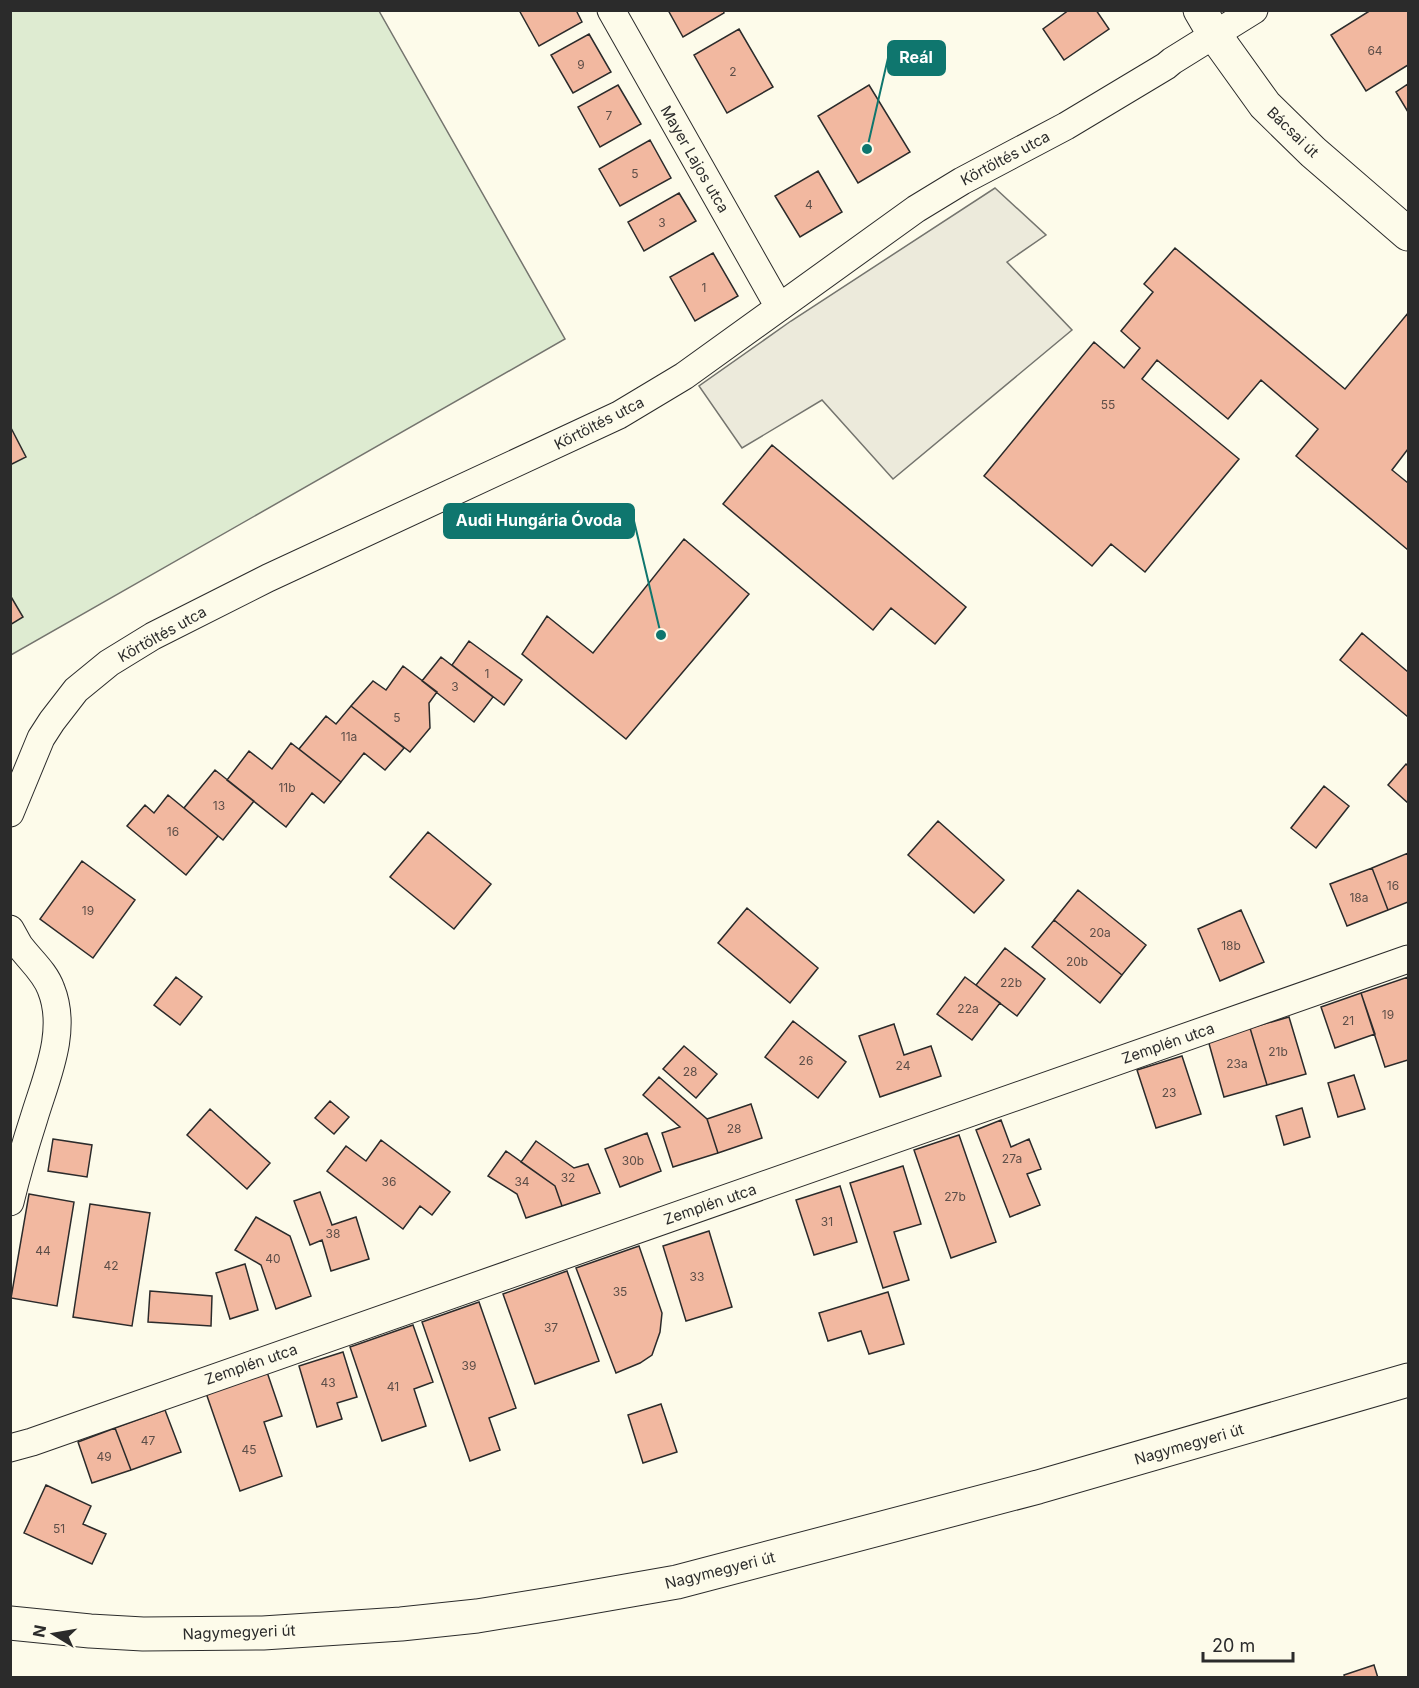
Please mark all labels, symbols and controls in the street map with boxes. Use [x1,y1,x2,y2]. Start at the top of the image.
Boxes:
callout: Reál [888,41,945,75]
house number: 64 [1367,43,1383,58]
text: Reál [899,47,933,67]
house number: 9 [577,57,585,72]
house number: 2 [729,64,737,79]
street label: Mayer Lajos utca [657,102,733,216]
street label: Bácsai út [1263,103,1323,161]
house number: 7 [606,108,613,123]
street label: Körtöltés utca [957,127,1053,189]
house number: 5 [631,166,639,181]
house number: 4 [805,197,813,212]
house number: 3 [658,215,666,230]
house number: 1 [702,280,706,295]
street label: Körtöltés utca [551,392,647,454]
house number: 55 [1101,397,1115,412]
callout: Audi Hungária Óvoda [444,504,634,538]
text: Audi Hungária Óvoda [456,510,622,530]
street label: Körtöltés utca [114,602,210,666]
house number: 1 [485,666,489,681]
house number: 3 [451,679,459,694]
house number: 5 [393,710,401,725]
house number: 11a [341,729,357,744]
house number: 11b [278,780,296,795]
house number: 13 [213,798,225,813]
house number: 16 [167,824,179,839]
house number: 16 [1387,878,1399,893]
house number: 18a [1349,890,1369,905]
house number: 19 [82,903,94,918]
house number: 20a [1089,925,1111,940]
house number: 18b [1221,938,1241,953]
house number: 20b [1066,954,1088,969]
house number: 22b [1000,975,1022,990]
house number: 22a [957,1001,979,1016]
house number: 19 [1382,1007,1394,1022]
house number: 21 [1342,1013,1354,1028]
street label: Zemplén utca [1119,1018,1217,1068]
house number: 21b [1268,1044,1288,1059]
house number: 26 [799,1053,813,1068]
house number: 23a [1226,1056,1248,1071]
house number: 24 [896,1058,911,1073]
house number: 28 [683,1064,697,1079]
house number: 23 [1162,1085,1176,1100]
house number: 28 [727,1121,741,1136]
house number: 27a [1002,1151,1022,1166]
house number: 30b [622,1153,644,1168]
house number: 32 [561,1170,575,1185]
house number: 36 [382,1174,396,1189]
house number: 34 [514,1174,530,1189]
street label: Zemplén utca [661,1179,759,1229]
house number: 27b [944,1189,966,1204]
house number: 31 [821,1214,833,1229]
house number: 38 [326,1226,340,1241]
house number: 44 [35,1243,51,1258]
house number: 40 [265,1251,281,1266]
house number: 42 [103,1258,119,1273]
house number: 33 [690,1269,704,1284]
house number: 35 [613,1284,627,1299]
house number: 37 [544,1320,558,1335]
street label: Zemplén utca [202,1339,300,1389]
house number: 39 [462,1358,476,1373]
house number: 43 [320,1375,336,1390]
house number: 41 [387,1379,399,1394]
street label: Nagymegyeri út [1132,1419,1246,1469]
house number: 47 [141,1433,155,1448]
house number: 45 [241,1442,257,1457]
house number: 49 [96,1449,112,1464]
house number: 51 [53,1521,65,1536]
street label: Nagymegyeri út [663,1547,777,1593]
north arrow [24,1604,84,1664]
street label: Nagymegyeri út [182,1621,296,1643]
text: N [28,1623,50,1639]
scale bar [1203,1625,1293,1663]
text: 20 m [1212,1635,1255,1656]

